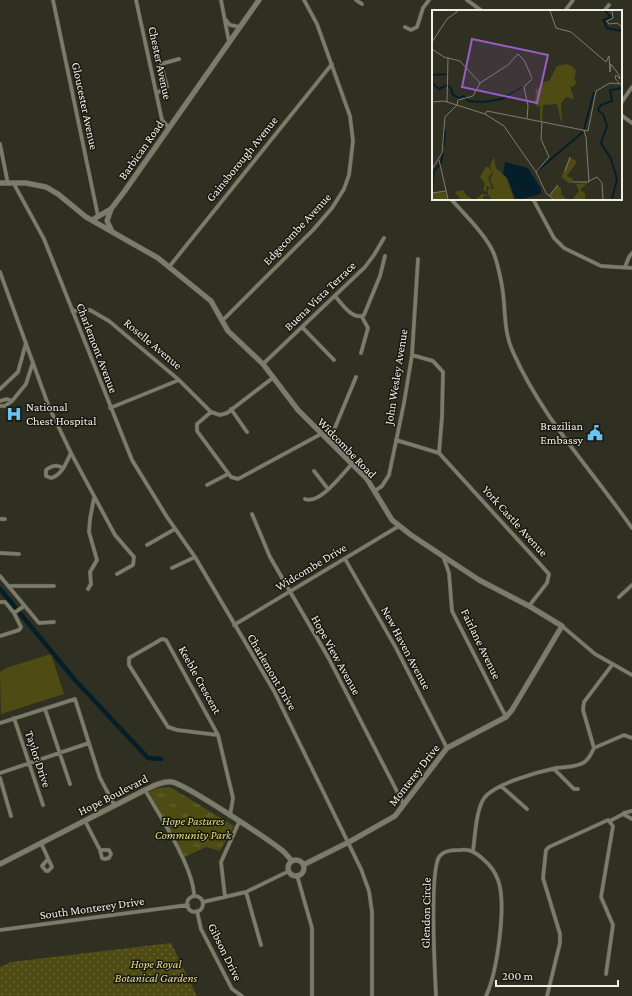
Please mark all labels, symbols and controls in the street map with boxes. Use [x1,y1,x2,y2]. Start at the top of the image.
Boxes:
inset map [432,10,622,200]
street label: Chester Avenue [145,25,175,101]
street label: Gloucester Avenue [69,61,101,151]
street label: Gainsborough Avenue [203,114,281,204]
street label: Barbican Road [115,117,167,182]
street label: Edgecombe Avenue [260,190,334,268]
street label: Buena Vista Terrace [281,258,359,334]
street label: Charlemont Avenue [73,301,121,395]
street label: Roselle Avenue [121,316,185,372]
street label: John Wesley Avenue [381,328,410,427]
place label: National Chest Hospital [26,400,96,428]
hospital icon: National Chest Hospital [5,405,23,423]
street label: Widcombe Road [315,415,380,482]
place label: Brazilian Embassy [540,419,584,447]
public building icon: Brazilian Embassy [586,424,604,442]
street label: York Castle Avenue [479,483,551,559]
street label: Widcombe Drive [273,540,349,594]
street label: New Haven Avenue [378,604,434,692]
street label: Fairlane Avenue [458,607,504,681]
street label: Hope View Avenue [308,613,364,697]
street label: Charlemont Drive [244,631,300,713]
street label: Keeble Crescent [176,643,225,717]
street label: Taylor Drive [22,729,54,789]
street label: Monterey Drive [385,741,443,809]
street label: Hope Boulevard [76,771,151,819]
park label: Hope Pastures Community Park [155,814,232,842]
street label: Glendon Circle [418,877,434,949]
street label: South Monterey Drive [39,894,145,922]
street label: Gibson Drive [205,921,245,983]
park label: Hope Royal Botanical Gardens [115,957,197,985]
scale bar [496,962,618,988]
text: 200 m [502,969,534,983]

